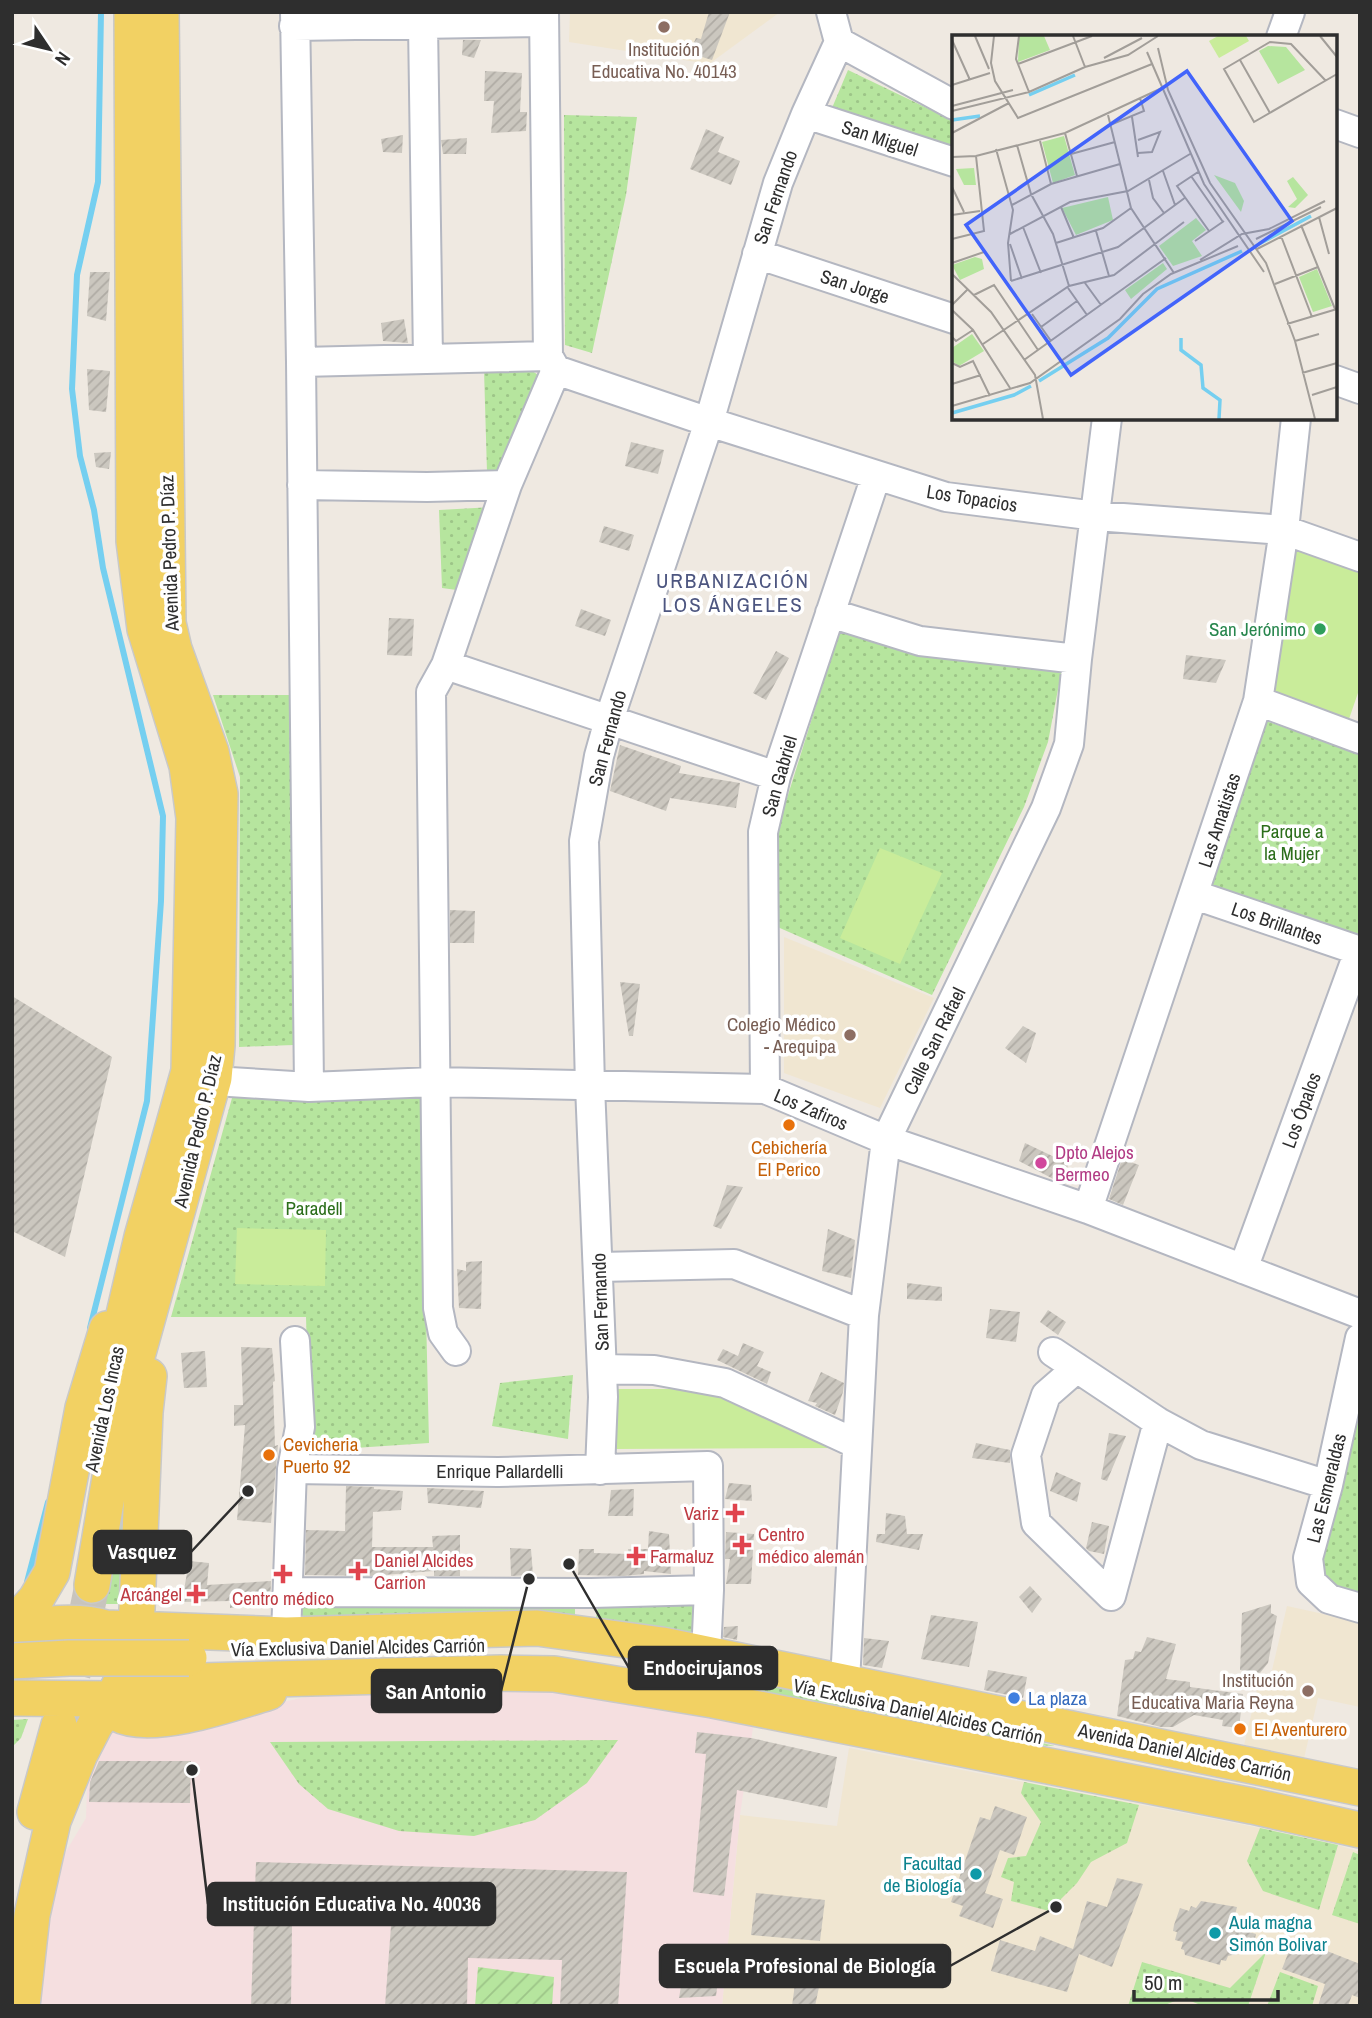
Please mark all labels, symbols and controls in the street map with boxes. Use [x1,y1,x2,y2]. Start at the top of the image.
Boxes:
north arrow [14,14,84,84]
marker: Institución Educativa No. 40143 [656,19,672,35]
inset map [952,35,1337,420]
place label: Institución Educativa No. 40143 [591,36,737,84]
text: N [49,47,77,71]
street label: San Miguel [839,113,921,163]
street label: San Fernando [747,146,803,248]
street label: San Jorge [817,263,893,309]
street label: Avenida Pedro P. Díaz [153,474,185,633]
street label: Los Topacios [925,478,1019,518]
district label: URBANIZACIÓN LOS ÁNGELES [656,566,810,619]
place label: San Jerónimo [1209,616,1306,642]
marker: San Jerónimo [1312,621,1328,637]
street label: San Fernando [582,687,632,789]
street label: San Gabriel [755,732,803,820]
street label: Las Amatistas [1192,769,1247,871]
park label: Parque a la Mujer [1260,818,1324,866]
street label: Los Brillantes [1228,895,1326,951]
street label: Calle San Rafael [897,983,971,1099]
place label: Colegio Médico - Arequipa [727,1011,836,1059]
marker: Colegio Médico - Arequipa [842,1027,858,1043]
street label: Avenida Pedro P. Díaz [167,1052,227,1211]
street label: Los Ópalos [1275,1068,1327,1151]
street label: Los Zafiros [770,1082,852,1136]
marker: Cebichería El Perico [781,1117,797,1133]
place label: Cebichería El Perico [751,1134,827,1182]
place label: Dpto Alejos Bermeo [1055,1139,1134,1187]
marker: Dpto Alejos Bermeo [1033,1155,1049,1171]
park label: Paradell [285,1195,343,1221]
street label: San Fernando [585,1253,615,1351]
street label: Avenida Los Incas [78,1344,130,1475]
street label: Las Esmeraldas [1300,1430,1352,1545]
place label: Cevicheria Puerto 92 [283,1431,359,1479]
marker: Cevicheria Puerto 92 [261,1447,277,1463]
street label: Enrique Pallardelli [436,1458,564,1484]
place label: Variz [684,1500,719,1526]
marker: Variz [725,1503,745,1523]
place label: Centro médico alemán [758,1521,865,1569]
callout: Vasquez [94,1531,191,1573]
marker: Centro médico alemán [732,1535,752,1555]
text: Vasquez [108,1537,177,1566]
place label: Farmaluz [650,1543,714,1569]
place label: Daniel Alcides Carrion [374,1547,474,1595]
marker: Farmaluz [628,1548,644,1564]
marker: Daniel Alcides Carrion [348,1561,368,1581]
marker: Centro médico [273,1564,293,1584]
place label: Arcángel [120,1581,182,1607]
place label: Centro médico [232,1585,334,1611]
marker: Arcángel [188,1586,204,1602]
street label: Vía Exclusiva Daniel Alcides Carrión [231,1632,485,1662]
callout: Endocirujanos [629,1647,777,1689]
text: Endocirujanos [643,1653,763,1682]
place label: Institución Educativa Maria Reyna [1131,1667,1294,1715]
callout: San Antonio [372,1670,501,1712]
street label: Vía Exclusiva Daniel Alcides Carrión [791,1672,1045,1750]
text: San Antonio [386,1677,486,1706]
marker: Institución Educativa Maria Reyna [1300,1683,1316,1699]
place label: La plaza [1028,1685,1087,1711]
marker: La plaza [1006,1690,1022,1706]
place label: El Aventurero [1254,1716,1347,1742]
street label: Avenida Daniel Alcides Carrión [1075,1717,1294,1787]
marker: El Aventurero [1232,1721,1248,1737]
place label: Facultad de Biología [883,1850,962,1898]
marker: Facultad de Biología [968,1866,984,1882]
callout: Institución Educativa No. 40036 [208,1883,495,1925]
text: Institución Educativa No. 40036 [223,1889,481,1918]
place label: Aula magna Simón Bolivar [1228,1909,1328,1957]
marker: Aula magna Simón Bolivar [1207,1925,1223,1941]
callout: Escuela Profesional de Biología [660,1945,950,1987]
text: Escuela Profesional de Biología [674,1951,936,1980]
scale bar [1134,1958,1278,2002]
text: 50 m [1144,1968,1182,1997]

